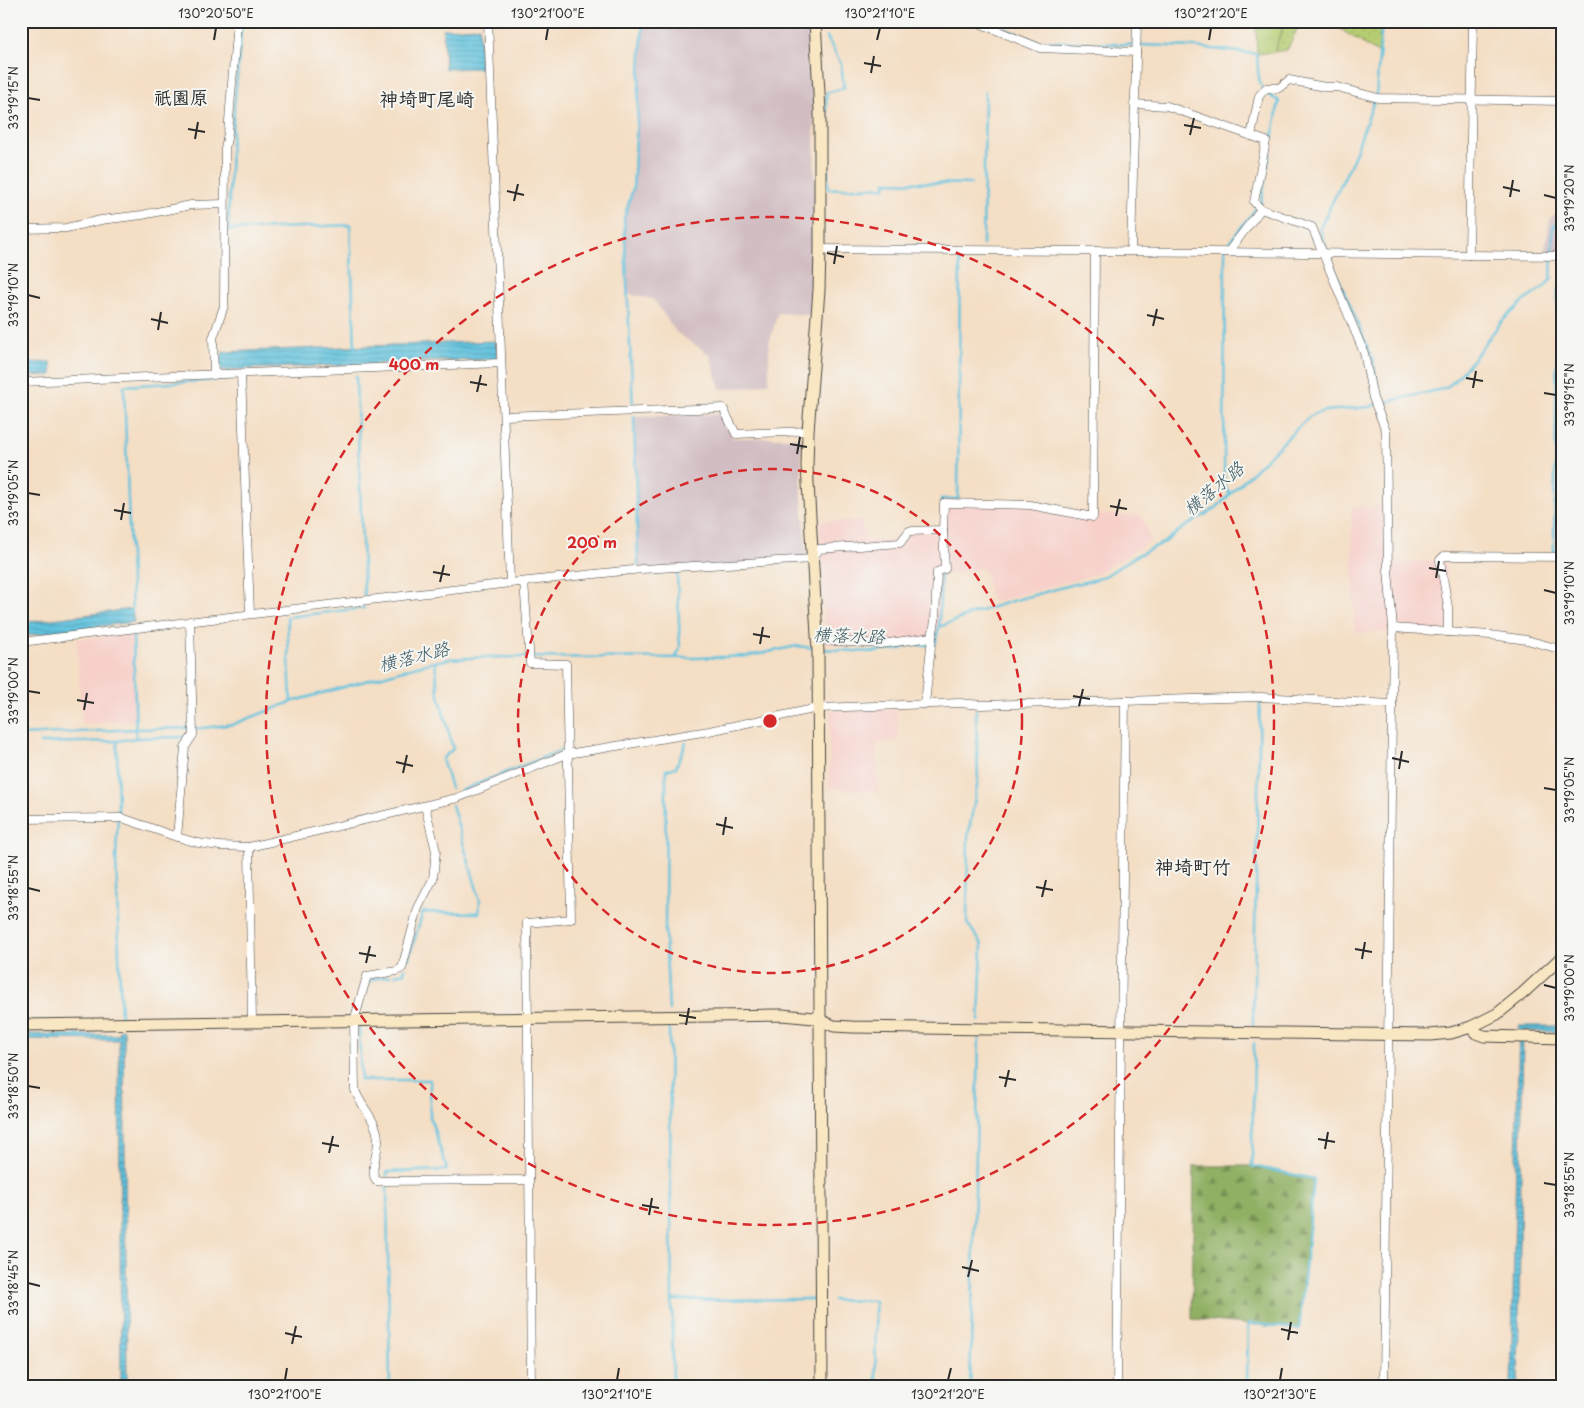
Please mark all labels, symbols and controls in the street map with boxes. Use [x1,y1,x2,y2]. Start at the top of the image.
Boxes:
text: 130°20'50"E [178,4,254,22]
text: 130°21'00"E [511,4,585,22]
text: 130°21'10"E [845,4,915,22]
text: 130°21'20"E [1174,4,1248,22]
text: 33°19'15"N [4,66,22,130]
district label: 祇園原 [154,83,208,110]
district label: 神埼町尾崎 [379,84,475,112]
text: 33°19'20"N [1560,164,1578,232]
text: 33°19'10"N [4,263,22,327]
text: 400 m [389,352,439,375]
text: 33°19'15"N [1560,363,1578,427]
water label: 横落水路 [1177,454,1250,521]
text: 33°19'05"N [4,460,22,526]
text: 200 m [567,530,617,553]
text: 33°19'10"N [1560,561,1578,625]
water label: 横落水路 [813,620,887,649]
water label: 横落水路 [375,633,453,677]
text: 33°19'00"N [4,657,22,725]
centre of rings [761,712,779,730]
text: 33°19'05"N [1560,757,1578,823]
district label: 神埼町竹 [1155,852,1231,880]
text: 33°18'55"N [4,855,22,921]
text: 33°19'00"N [1560,954,1578,1022]
text: 33°18'50"N [4,1052,22,1120]
text: 33°18'55"N [1560,1152,1578,1218]
text: 33°18'45"N [4,1250,22,1316]
text: 130°21'00"E [248,1385,322,1403]
text: 130°21'10"E [582,1385,652,1403]
text: 130°21'20"E [911,1385,985,1403]
text: 130°21'30"E [1243,1385,1317,1403]

